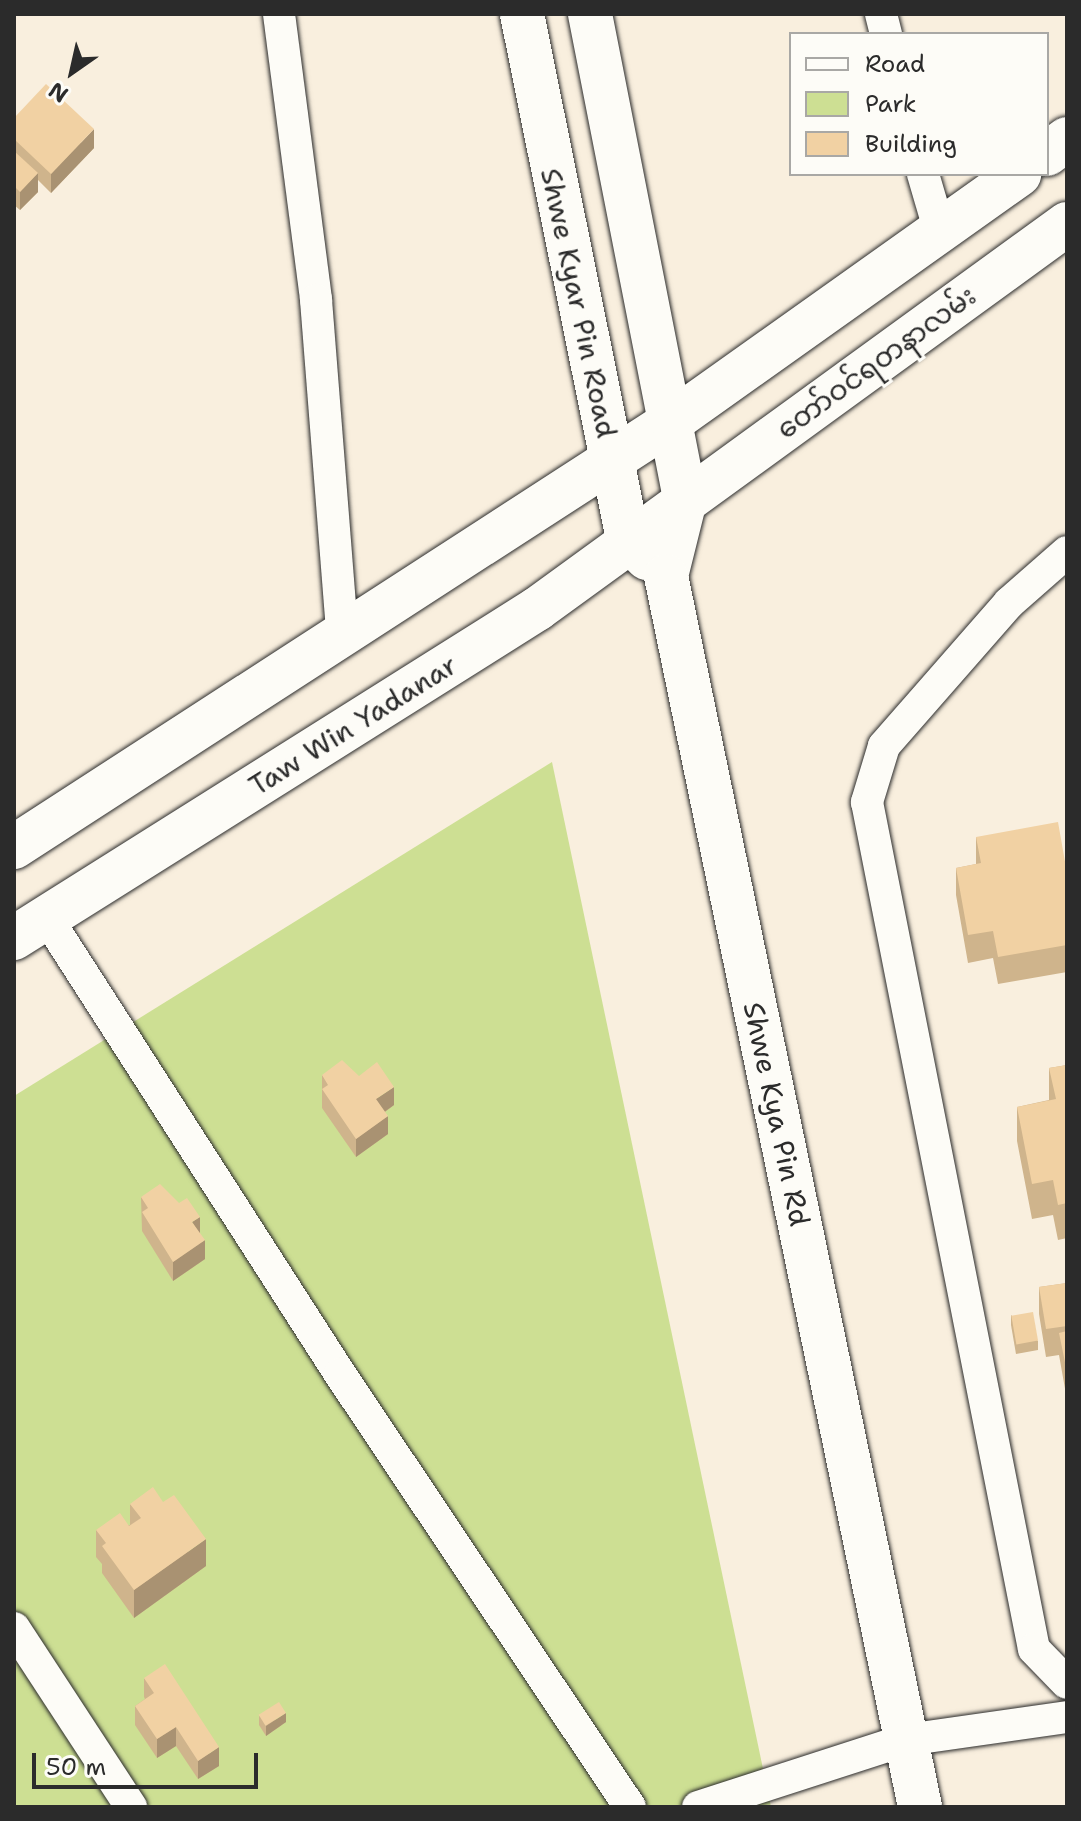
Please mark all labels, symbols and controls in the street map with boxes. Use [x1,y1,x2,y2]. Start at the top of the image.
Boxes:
north arrow [32,32,112,112]
legend [789,32,1049,176]
text: Road [865,48,925,80]
text: N [43,75,74,109]
text: Park [865,88,917,120]
text: Building [865,128,957,160]
street label: Shwe Kyar Pin Road [534,165,624,441]
street label: တော်ဝင်ရတနာလမ်း [770,278,982,446]
street label: Taw Win Yadanar [243,647,463,803]
street label: Shwe Kya Pin Rd [737,999,817,1229]
scale bar [36,1737,262,1787]
text: 50 m [46,1751,106,1783]

